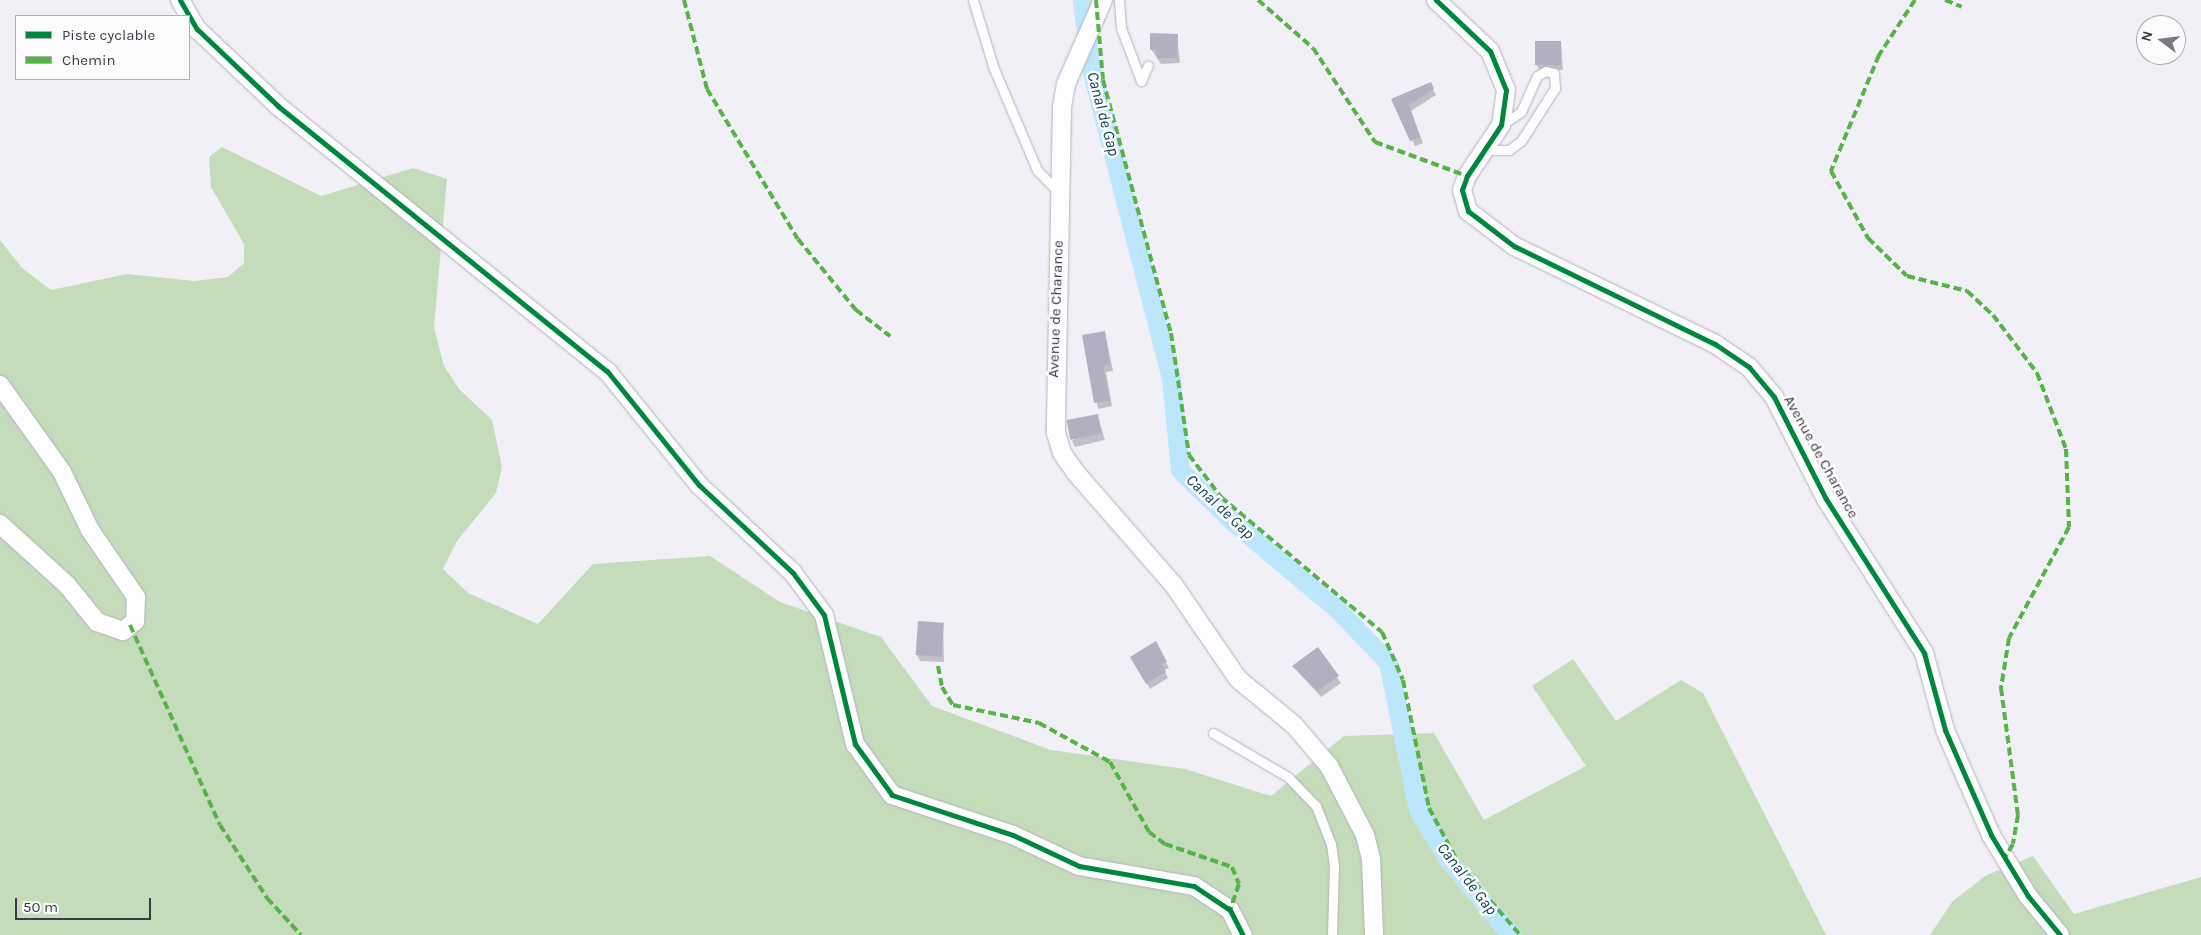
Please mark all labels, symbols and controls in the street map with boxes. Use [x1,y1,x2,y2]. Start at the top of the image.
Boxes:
legend [15,15,190,80]
north arrow [2136,15,2186,65]
text: Piste cyclable [62,26,155,44]
text: N [2137,29,2157,43]
text: Chemin [62,51,116,69]
water label: Canal de Gap [1083,70,1123,158]
street label: Avenue de Charance [1045,240,1067,378]
street label: Avenue de Charance [1780,392,1862,522]
water label: Canal de Gap [1182,471,1258,543]
water label: Canal de Gap [1433,839,1501,919]
scale bar [18,888,154,920]
text: 50 m [23,898,58,916]

